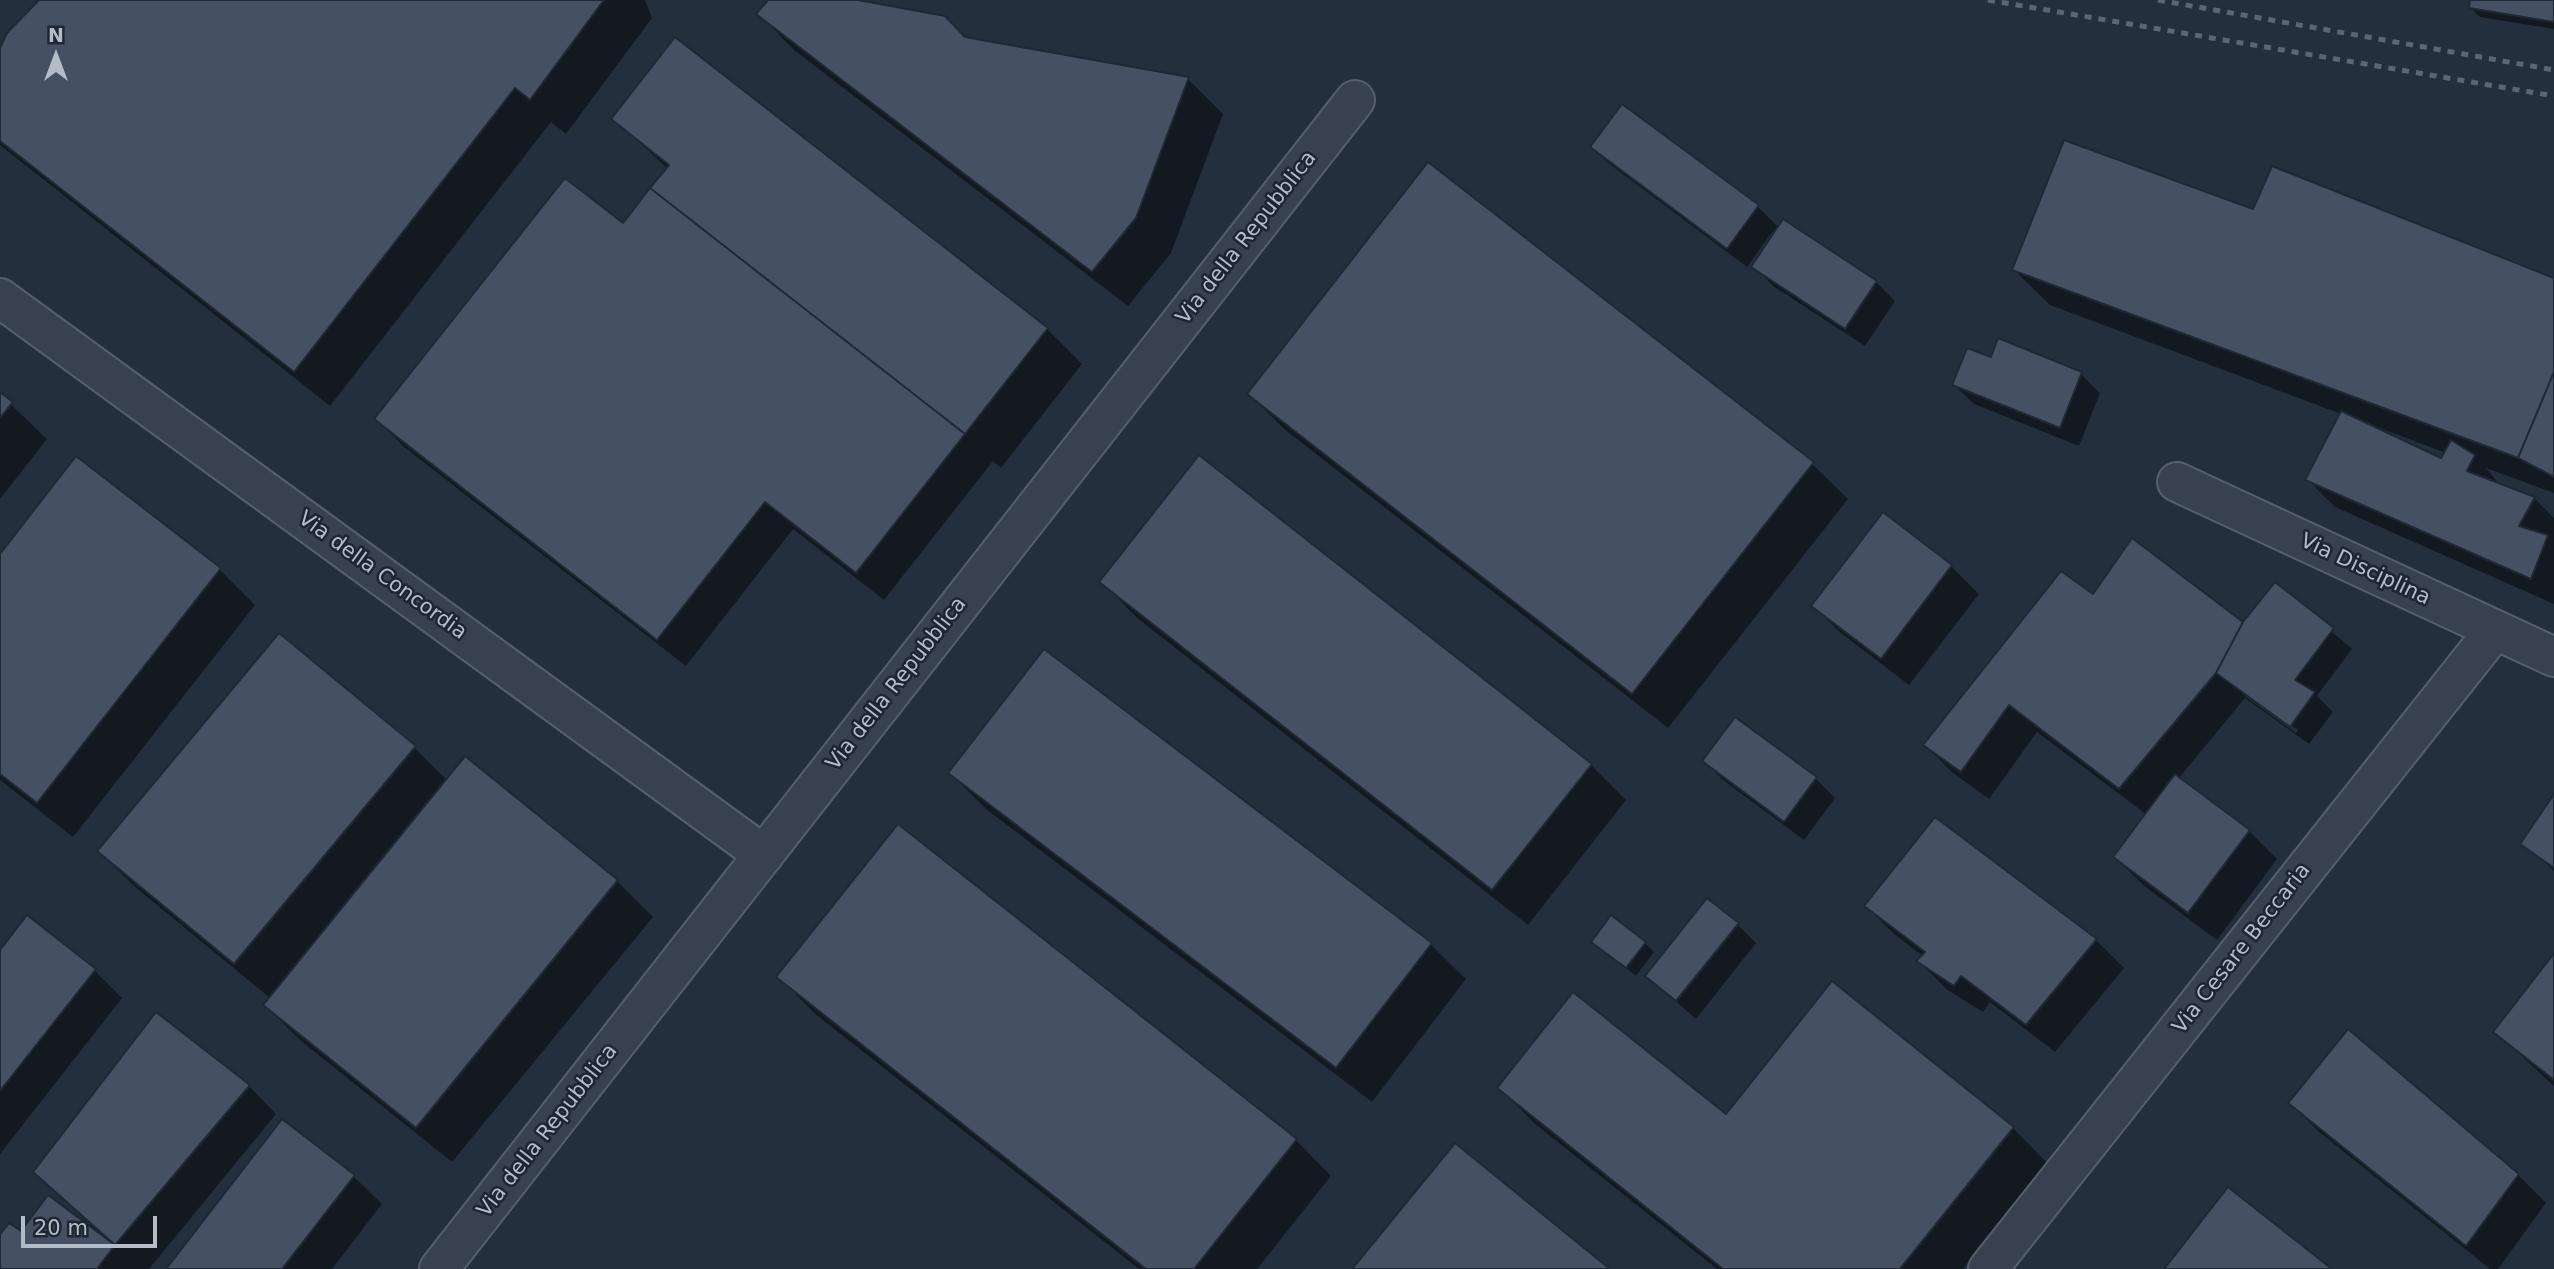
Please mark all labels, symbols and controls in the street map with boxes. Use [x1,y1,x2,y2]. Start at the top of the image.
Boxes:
north arrow [21,21,91,91]
text: N [48,24,64,46]
street label: Via della Repubblica [1172,146,1322,330]
street label: Via della Concordia [293,506,471,646]
street label: Via Disciplina [2296,529,2434,611]
street label: Via della Repubblica [822,592,972,776]
street label: Via Cesare Beccaria [2168,859,2316,1039]
street label: Via della Repubblica [473,1039,623,1223]
scale bar [24,1202,161,1246]
text: 20 m [34,1216,88,1240]

